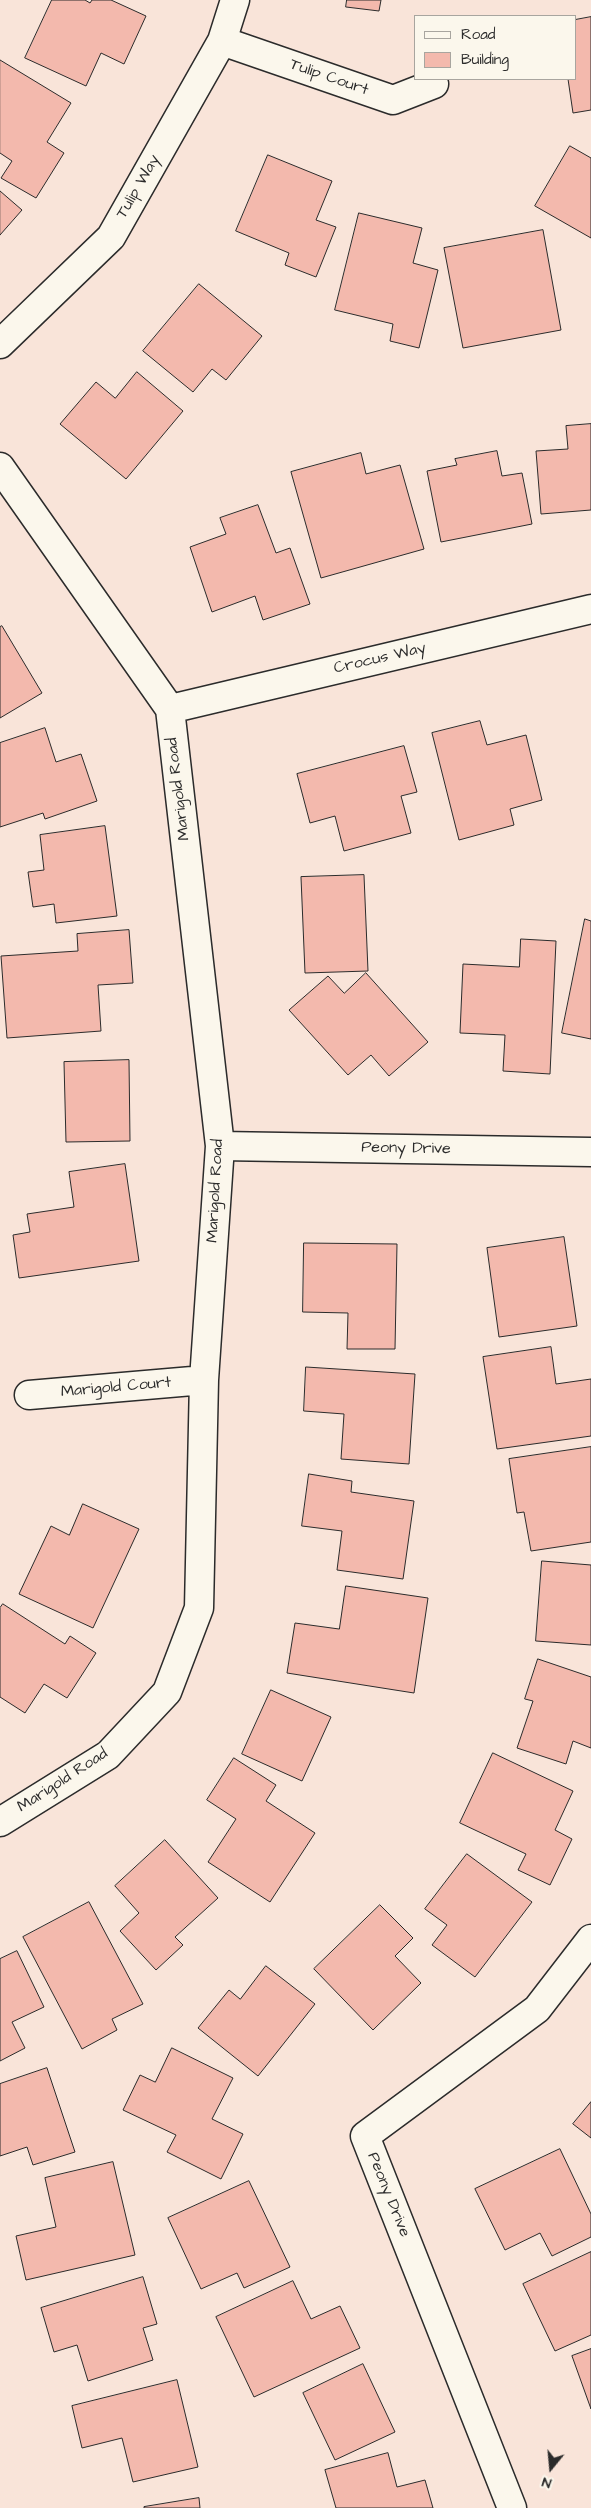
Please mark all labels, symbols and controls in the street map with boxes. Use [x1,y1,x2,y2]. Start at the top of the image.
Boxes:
legend [414,15,576,80]
text: Road [461,24,495,45]
text: Building [461,49,509,70]
street label: Tulip Court [287,56,371,100]
street label: Tulip Way [113,152,165,222]
street label: Crocus Way [332,639,428,679]
street label: Marigold Road [163,736,195,842]
street label: Marigold Road [204,1139,228,1243]
street label: Peony Drive [361,1139,451,1159]
street label: Marigold Court [60,1374,172,1402]
street label: Marigold Road [14,1745,112,1817]
street label: Peony Drive [362,2150,414,2240]
north arrow [526,2443,576,2493]
text: N [539,2471,554,2493]

